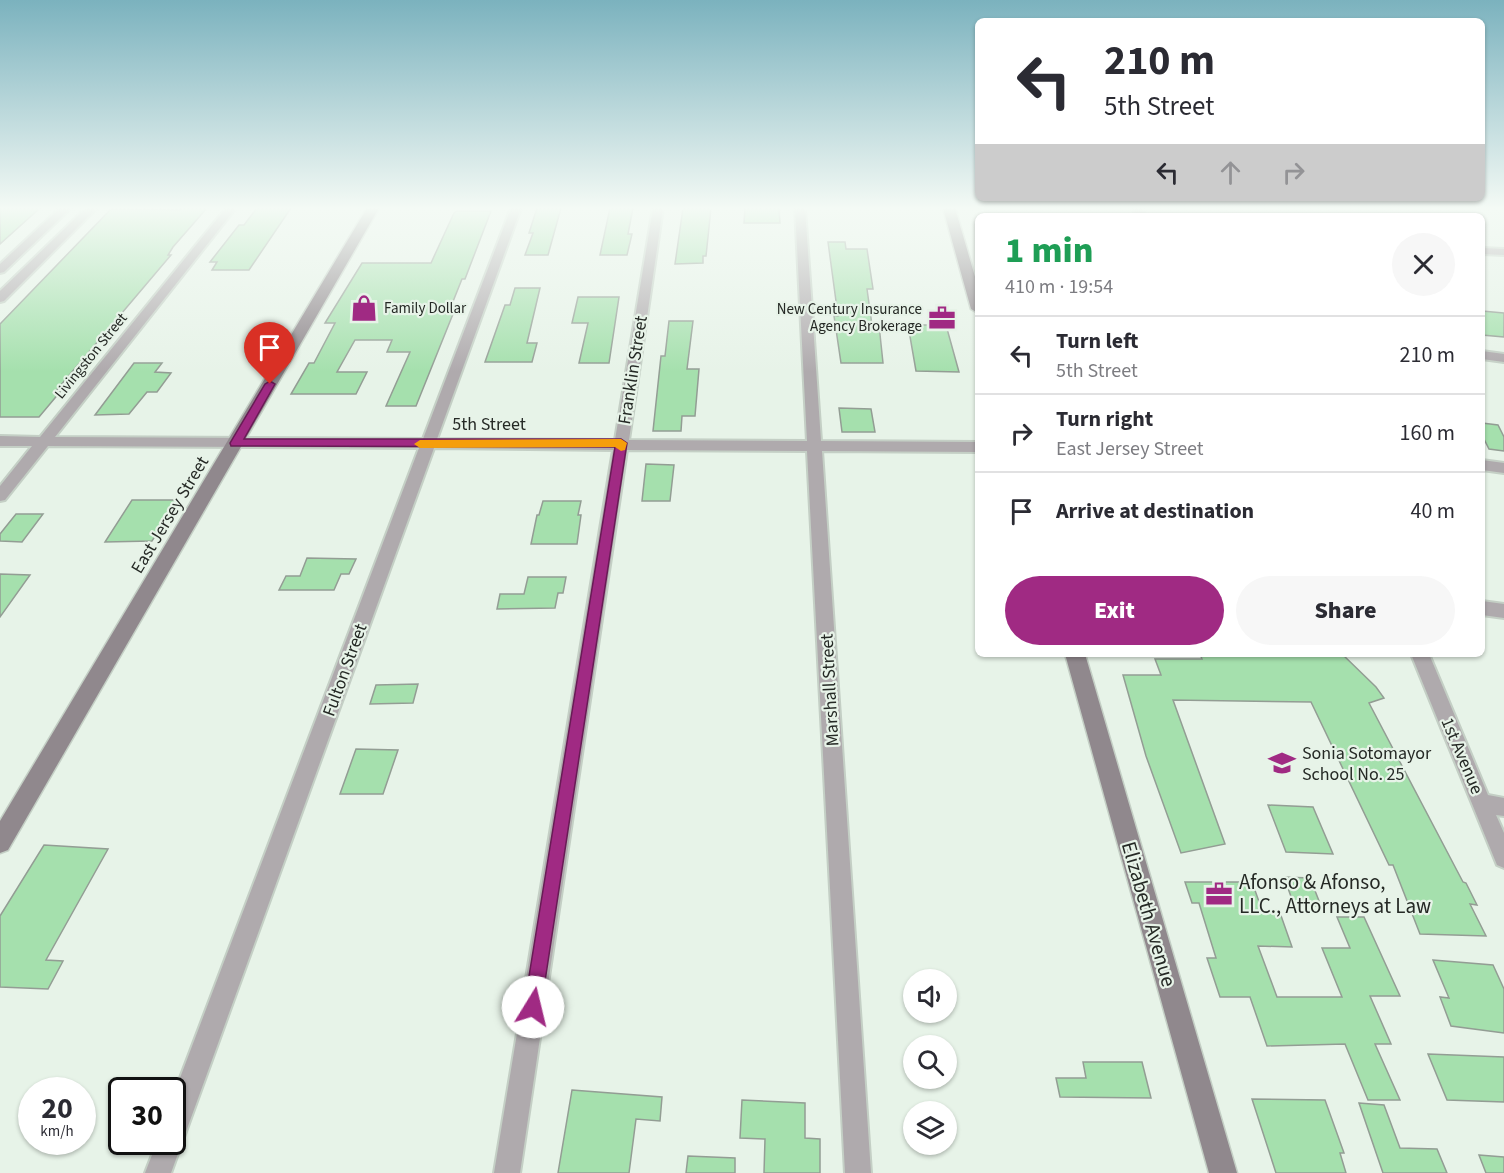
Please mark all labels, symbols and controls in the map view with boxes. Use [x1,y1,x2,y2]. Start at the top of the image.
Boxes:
text: 210 m [1104,31,1215,91]
icon: left [1005,42,1083,120]
text: 5th Street [1104,87,1214,126]
icon: left [1151,156,1184,189]
icon: ahead [1214,156,1247,189]
icon: right [1277,156,1310,189]
text: 1 min [1005,225,1093,276]
button: close [1392,233,1455,296]
text: 410 m · 19:54 [1005,273,1113,301]
shop icon: Family Dollar [349,293,379,323]
place label: Family Dollar [384,298,467,319]
place label: New Century Insurance Agency Brokerage [777,299,922,337]
office icon: New Century Insurance Agency Brokerage [927,303,957,333]
street label: Livingston Street [50,309,132,403]
street label: Franklin Street [612,314,654,426]
pin [244,322,295,384]
text: Turn left [1056,325,1138,357]
icon: arrive [253,331,286,364]
icon: left [1005,339,1038,372]
text: 210 m [1400,339,1455,371]
text: 5th Street [1056,357,1138,385]
text: Turn right [1056,403,1153,435]
street label: 5th Street [452,412,526,437]
icon: right [1005,417,1038,450]
text: 160 m [1400,417,1455,449]
text: East Jersey Street [1056,435,1204,463]
street label: East Jersey Street [125,452,215,578]
icon: arrive [1005,495,1038,528]
text: Arrive at destination [1056,495,1254,527]
text: 40 m [1410,495,1455,527]
button: Exit [1005,576,1224,645]
button: Share [1236,576,1455,645]
street label: Fulton Street [317,620,373,720]
street label: Marshall Street [815,633,845,747]
street label: 1st Avenue [1435,714,1489,798]
place label: Sonia Sotomayor School No. 25 [1302,741,1432,787]
school or university icon: Sonia Sotomayor School No. 25 [1267,748,1297,778]
street label: Elizabeth Avenue [1114,838,1184,990]
place label: Afonso & Afonso, LLC., Attorneys at Law [1239,867,1431,921]
office icon: Afonso & Afonso, LLC., Attorneys at Law [1204,879,1234,909]
map controls [903,969,957,1155]
button: sound [903,969,957,1023]
position arrow [501,975,565,1039]
button: search [903,1035,957,1089]
speed limit sign: 30 [108,1077,186,1155]
text: 20 [41,1087,73,1130]
button: layers [903,1101,957,1155]
text: km/h [40,1121,74,1142]

